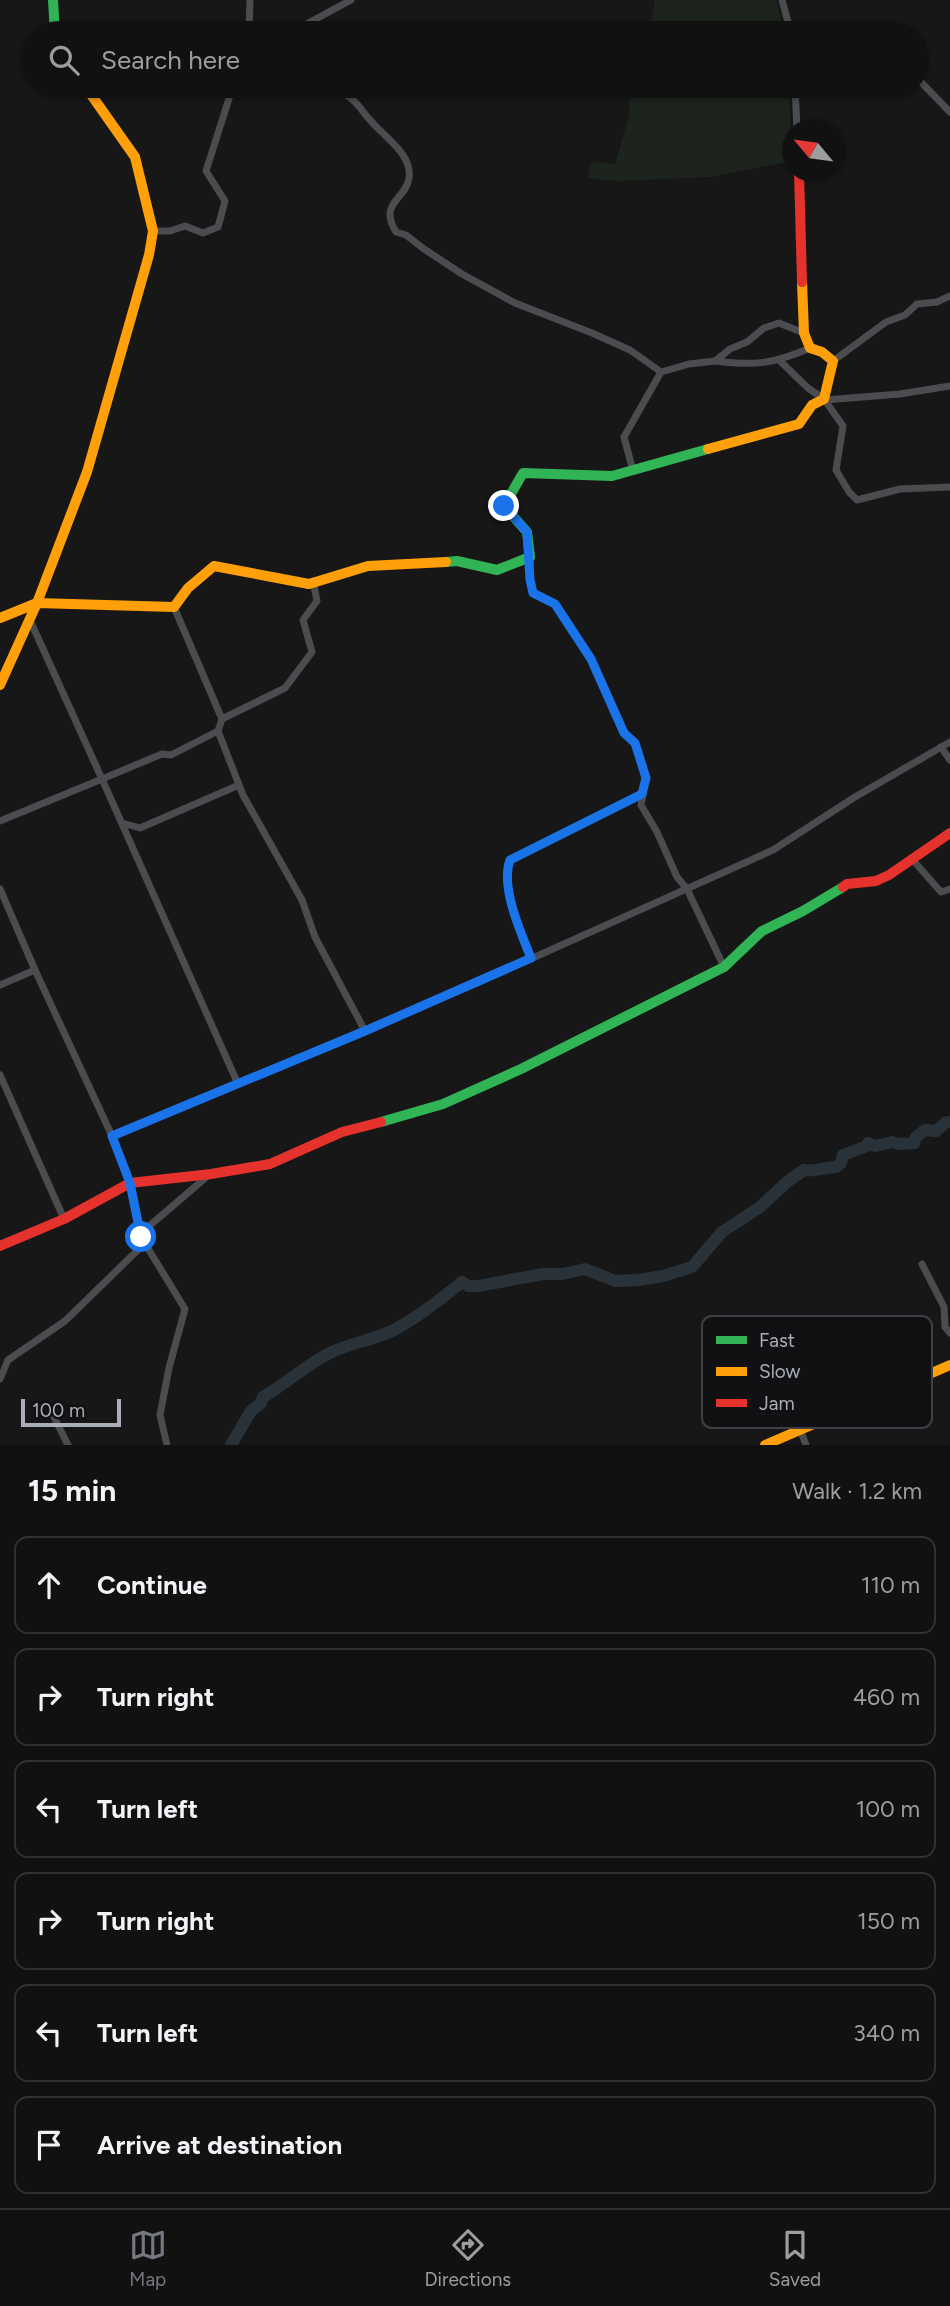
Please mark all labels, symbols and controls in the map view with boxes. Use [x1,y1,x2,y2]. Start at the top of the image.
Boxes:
search box [21,21,929,98]
icon: search [45,41,83,79]
text: Search here [101,44,240,76]
north arrow [782,119,845,182]
route end [488,490,519,521]
route start [125,1221,156,1252]
legend [702,1316,932,1428]
text: Fast [759,1329,795,1352]
text: Slow [759,1360,801,1383]
text: Jam [759,1392,795,1415]
scale bar [21,1396,121,1428]
text: 100 m [32,1399,85,1422]
text: 15 min [28,1472,116,1509]
text: Walk · 1.2 km [792,1477,922,1505]
icon: ahead [30,1566,68,1604]
text: Continue [97,1569,207,1601]
text: 110 m [861,1571,920,1599]
icon: right [30,1678,68,1716]
text: Turn right [97,1681,214,1713]
text: 460 m [853,1683,920,1711]
icon: left [30,1790,68,1828]
text: Turn left [97,1793,198,1825]
text: 100 m [856,1795,920,1823]
icon: right [30,1902,68,1940]
text: Turn right [97,1905,214,1937]
text: 150 m [857,1907,920,1935]
icon: left [30,2014,68,2052]
text: Turn left [97,2017,198,2049]
text: 340 m [853,2019,920,2047]
icon: arrive [30,2126,68,2164]
text: Arrive at destination [97,2129,342,2161]
tab: Map [129,2226,167,2291]
tab: Directions [424,2226,511,2291]
tab: Saved [769,2226,821,2291]

